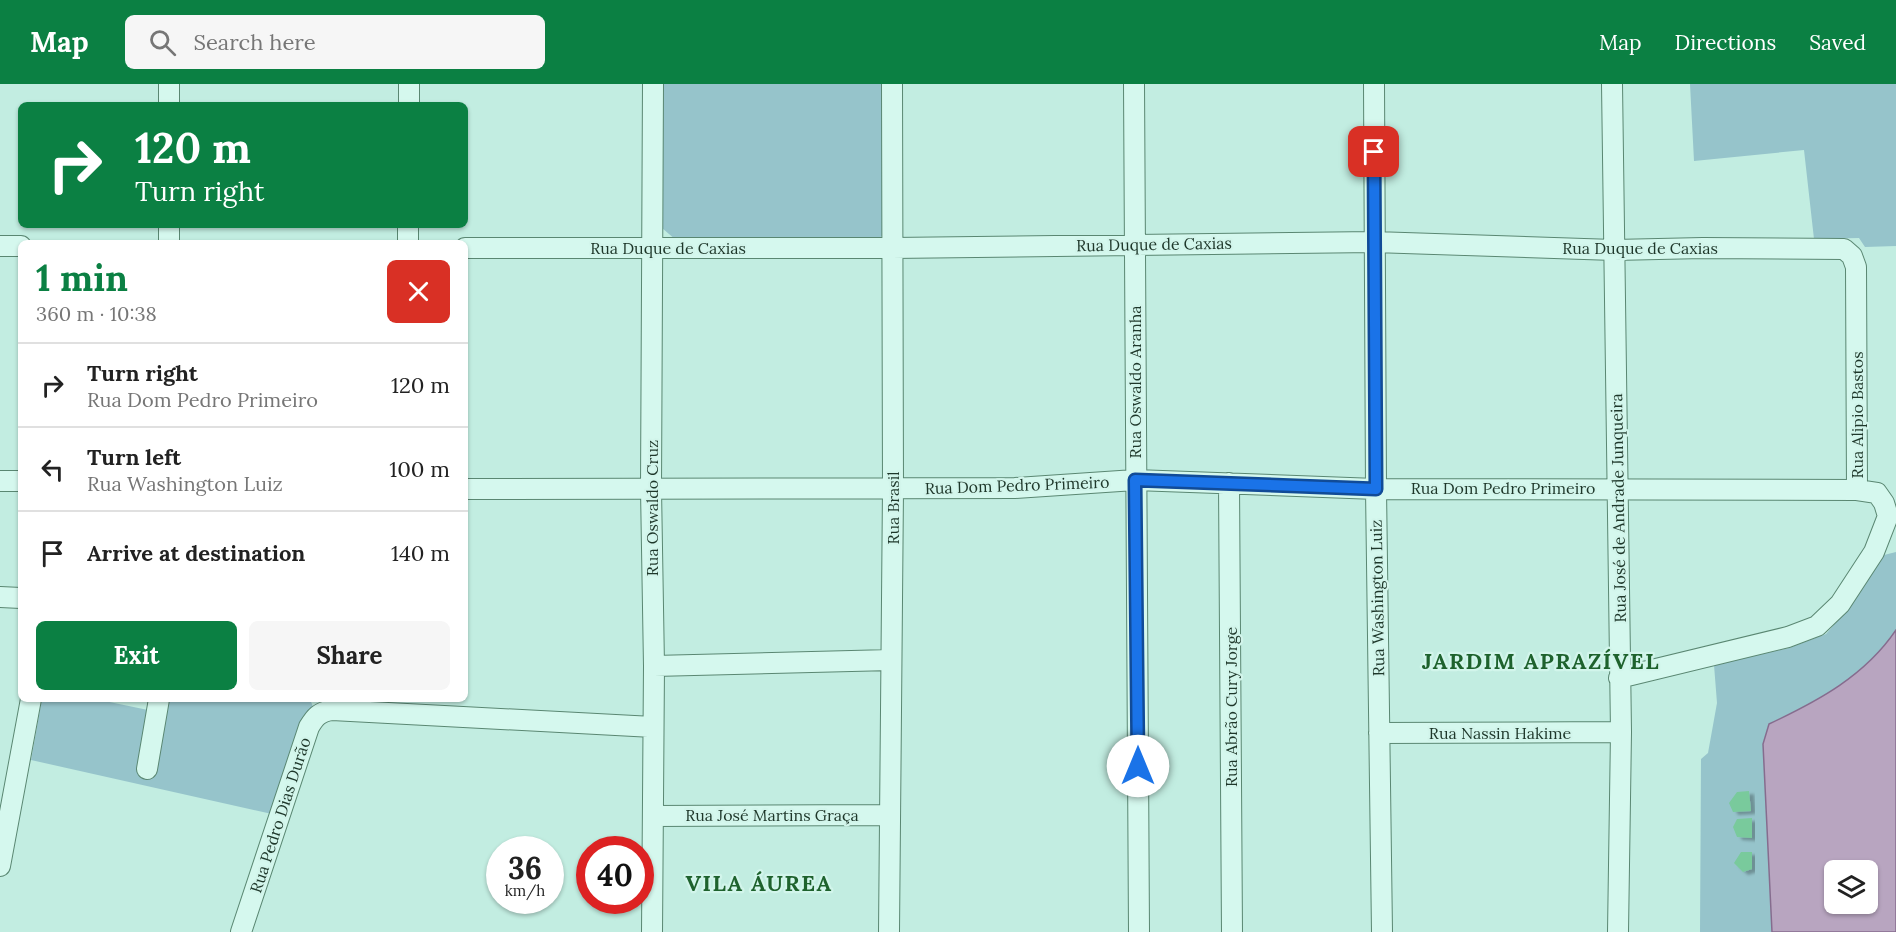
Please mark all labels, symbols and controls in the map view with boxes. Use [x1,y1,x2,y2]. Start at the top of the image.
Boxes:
search box [125,15,545,69]
text: Map [30,24,89,60]
icon: search [146,26,179,59]
text: Search here [194,28,316,56]
text: Map [1599,29,1642,56]
text: Directions [1675,29,1776,56]
text: Saved [1809,29,1866,56]
text: 120 m [135,121,251,175]
icon: right [36,126,114,204]
pin [1348,126,1399,177]
icon: arrive [1357,135,1390,168]
text: Turn right [135,174,264,208]
street label: Rua Duque de Caxias [1076,233,1232,255]
street label: Rua Duque de Caxias [590,238,746,258]
street label: Rua Duque de Caxias [1562,238,1718,258]
text: 1 min [36,255,128,301]
button: close [387,260,450,323]
text: 360 m · 10:38 [36,301,157,326]
street label: Rua Oswaldo Aranha [1125,305,1145,459]
street label: Rua Alipio Bastos [1847,351,1867,479]
text: Turn right [87,359,198,387]
icon: right [36,369,69,402]
text: 120 m [391,371,450,399]
text: Rua Dom Pedro Primeiro [87,387,318,412]
street label: Rua José de Andrade Junqueira [1606,393,1630,623]
street label: Rua Oswaldo Cruz [642,440,662,576]
text: Turn left [87,443,181,471]
icon: left [36,453,69,486]
text: 100 m [389,455,450,483]
text: Rua Washington Luiz [87,471,283,496]
street label: Rua Brasil [883,471,903,545]
street label: Rua Dom Pedro Primeiro [924,472,1110,498]
street label: Rua Dom Pedro Primeiro [1411,478,1595,498]
street label: Rua Washington Luiz [1366,520,1388,676]
icon: arrive [36,537,69,570]
text: Arrive at destination [87,539,305,567]
text: 140 m [391,539,450,567]
button: Exit [36,621,237,690]
button: Share [249,621,450,690]
street label: Rua Abrão Cury Jorge [1221,627,1241,787]
district label: JARDIM APRAZÍVEL [1422,647,1660,675]
street label: Rua Nassin Hakime [1429,723,1571,743]
position arrow [1106,734,1170,798]
street label: Rua Pedro Dias Durão [245,735,315,895]
street label: Rua José Martins Graça [685,805,859,825]
speed limit sign: 40 [576,836,654,914]
text: 36 [508,849,542,887]
map controls [1824,860,1878,914]
button: layers [1824,860,1878,914]
district label: VILA ÁUREA [685,869,833,897]
text: km/h [505,881,545,900]

